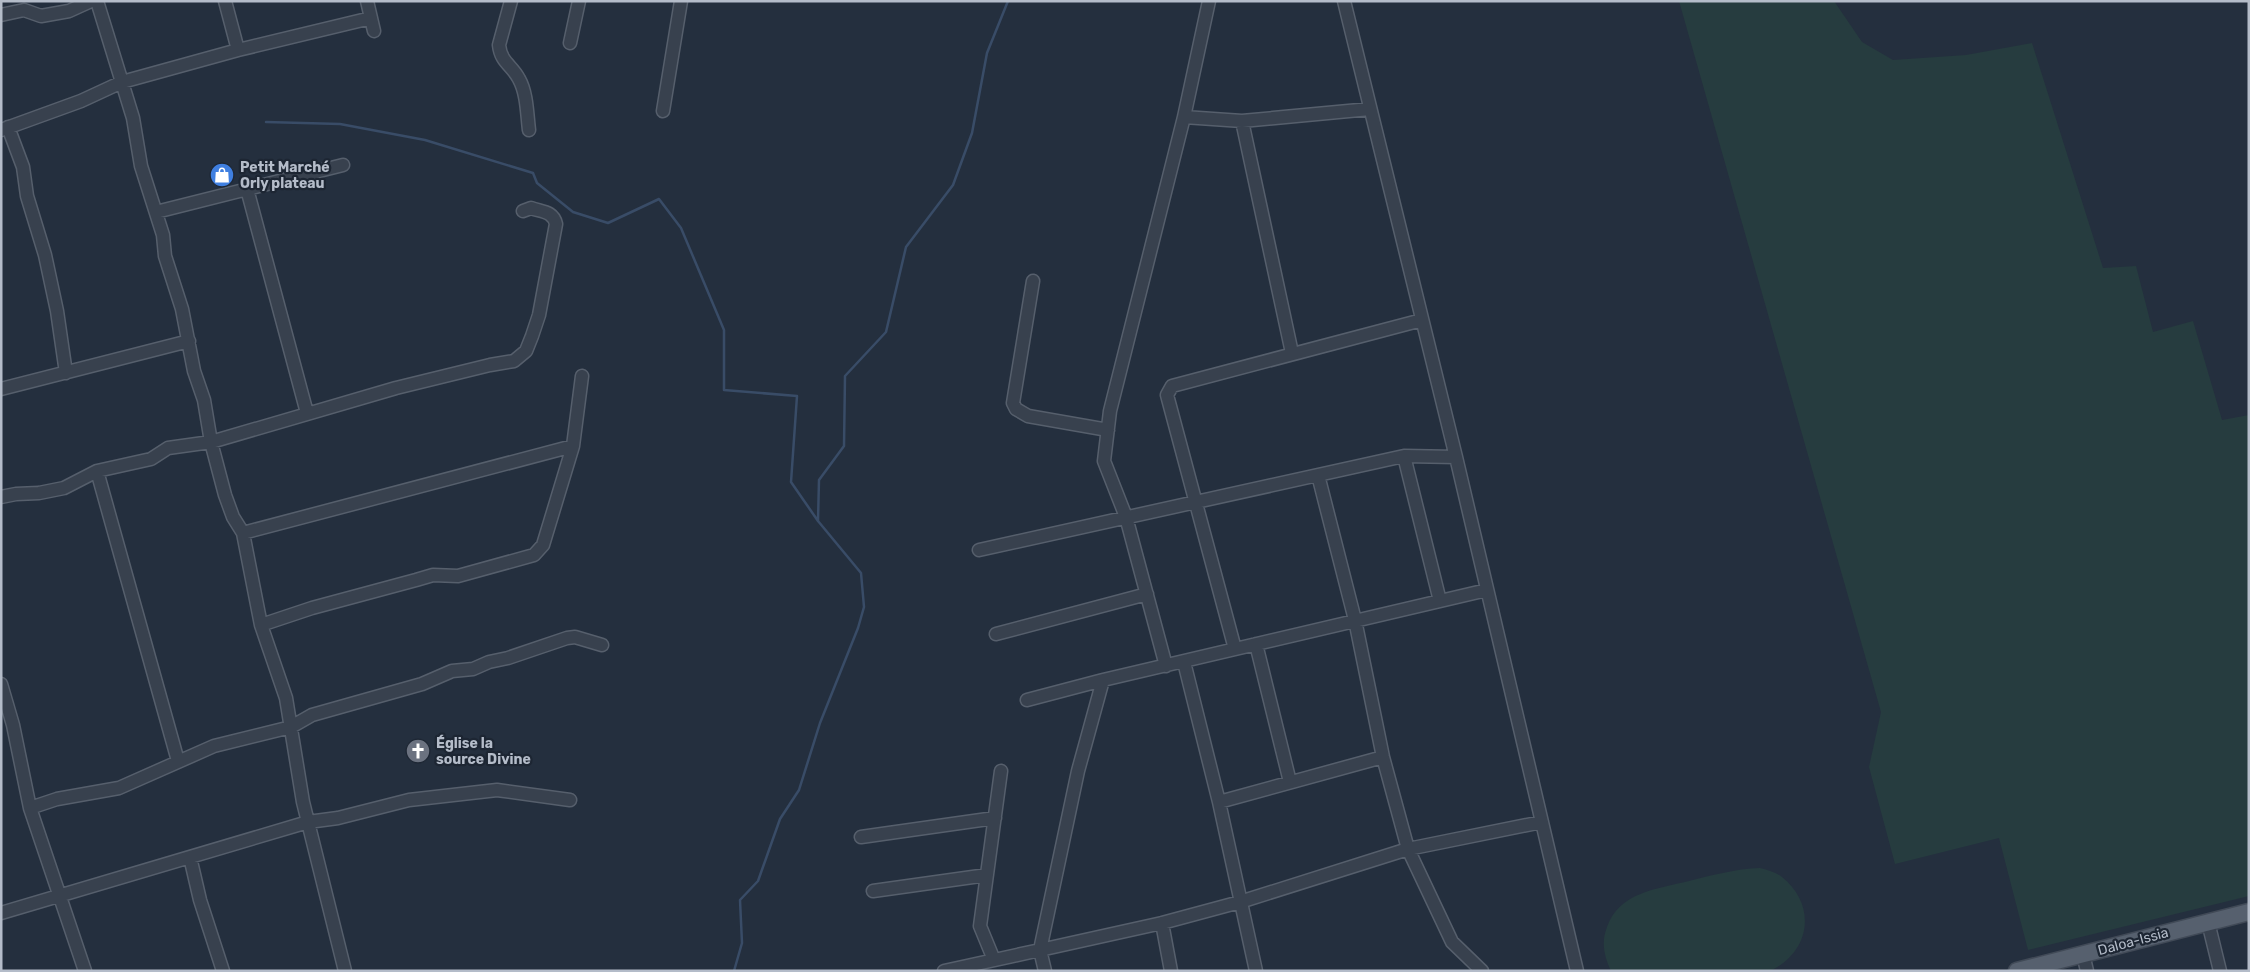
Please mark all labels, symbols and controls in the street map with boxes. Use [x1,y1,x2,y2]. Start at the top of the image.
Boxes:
place label: Petit Marché Orly plateau [240,159,330,192]
shop icon: Petit Marché Orly plateau [209,162,235,188]
place label: Église la source Divine [436,734,531,768]
church icon: Église la source Divine [405,738,431,764]
street label: Daloa-Issia [2096,924,2170,959]

